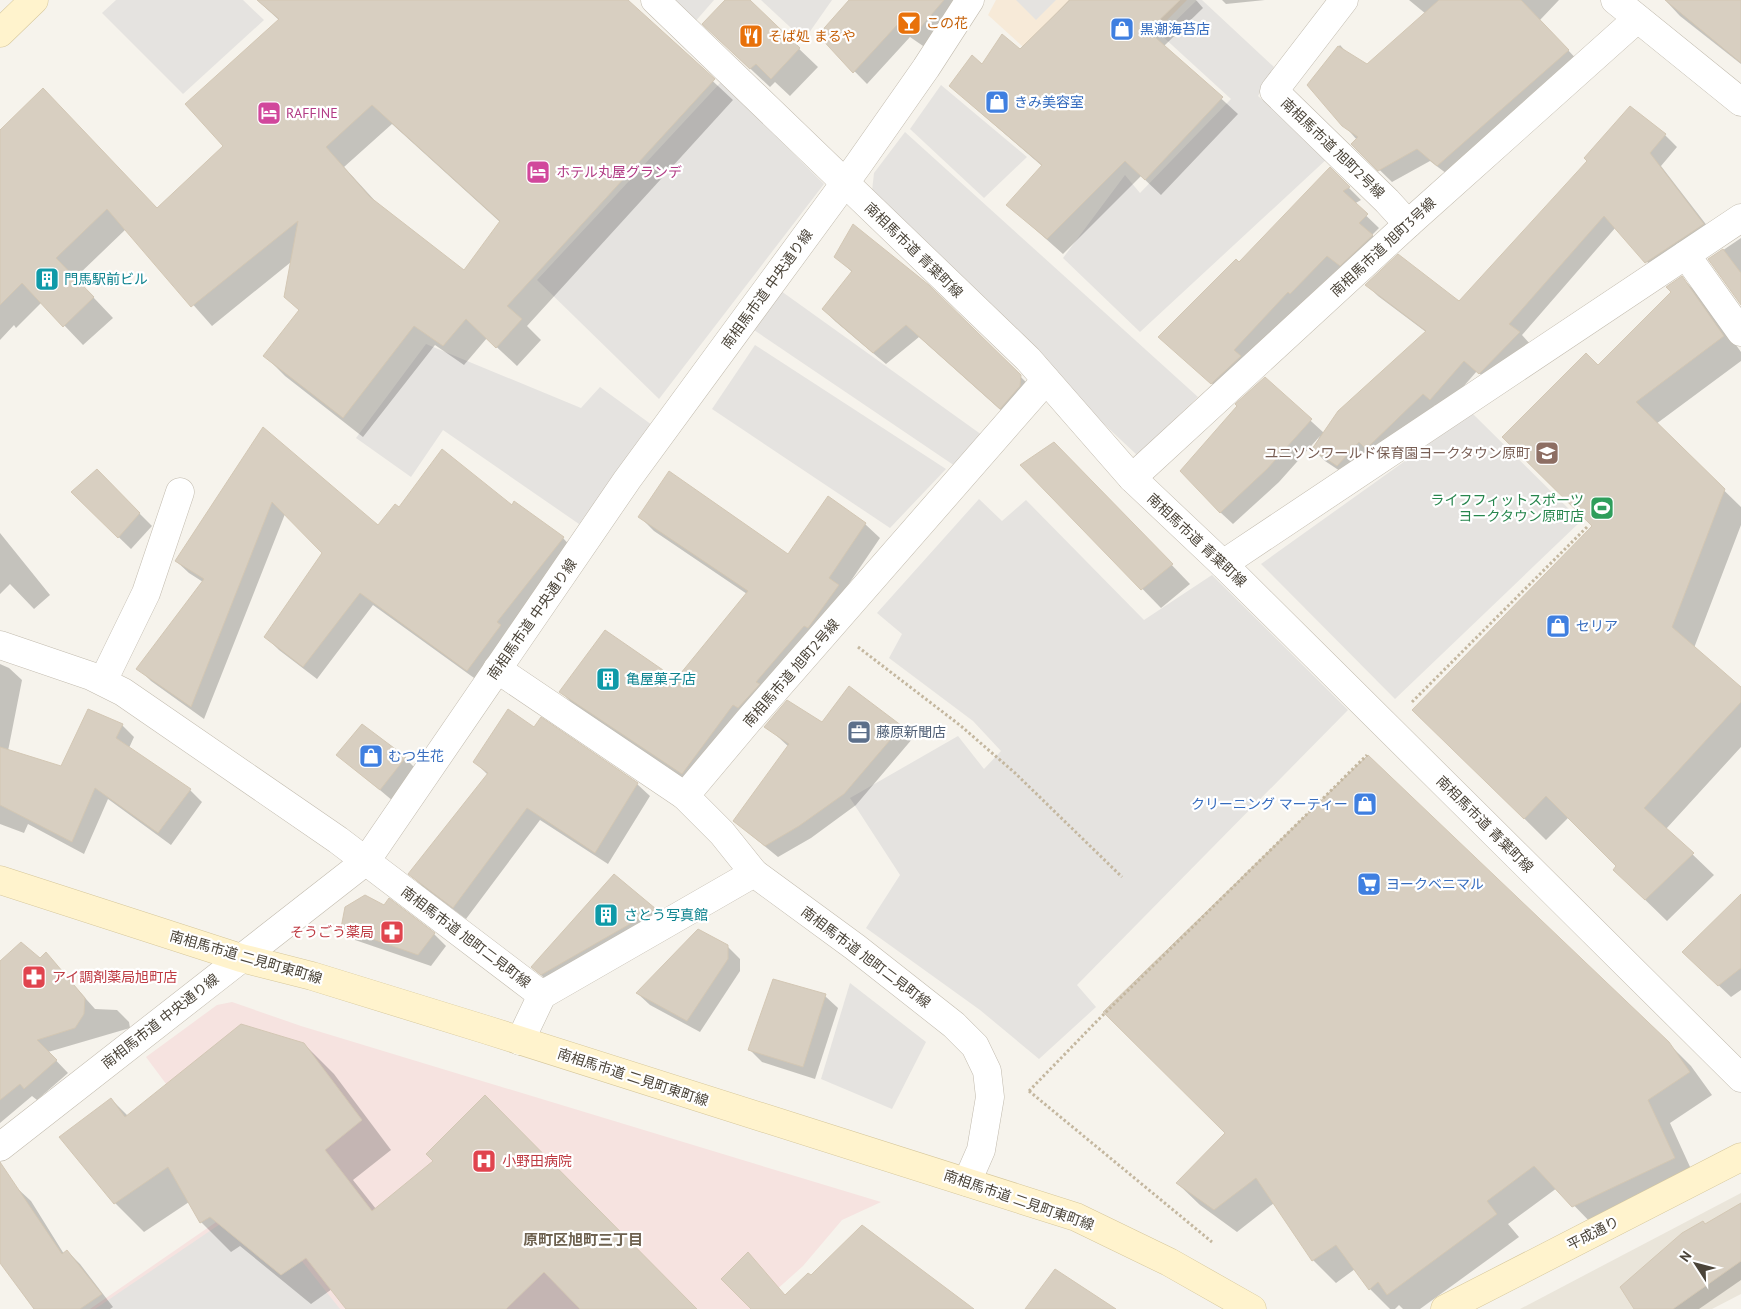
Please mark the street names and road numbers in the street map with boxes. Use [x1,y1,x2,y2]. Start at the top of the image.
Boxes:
street label: 南相馬市道 旭町2号線 [1277,94,1389,202]
street label: 南相馬市道 旭町3号線 [1327,194,1439,300]
street label: 南相馬市道 青葉町線 [861,198,967,302]
street label: 南相馬市道 中央通り線 [717,226,817,352]
street label: 南相馬市道 青葉町線 [1143,489,1251,591]
street label: 南相馬市道 中央通り線 [483,555,581,683]
street label: 南相馬市道 旭町2号線 [739,615,843,731]
street label: 南相馬市道 青葉町線 [1433,772,1537,876]
street label: 南相馬市道 旭町二見町線 [398,882,534,992]
street label: 南相馬市道 旭町二見町線 [798,902,934,1012]
street label: 南相馬市道 二見町東町線 [168,927,324,987]
street label: 南相馬市道 中央通り線 [98,970,222,1072]
street label: 南相馬市道 二見町東町線 [555,1044,711,1110]
street label: 南相馬市道 二見町東町線 [941,1166,1097,1234]
street label: 平成通り [1564,1212,1622,1254]

